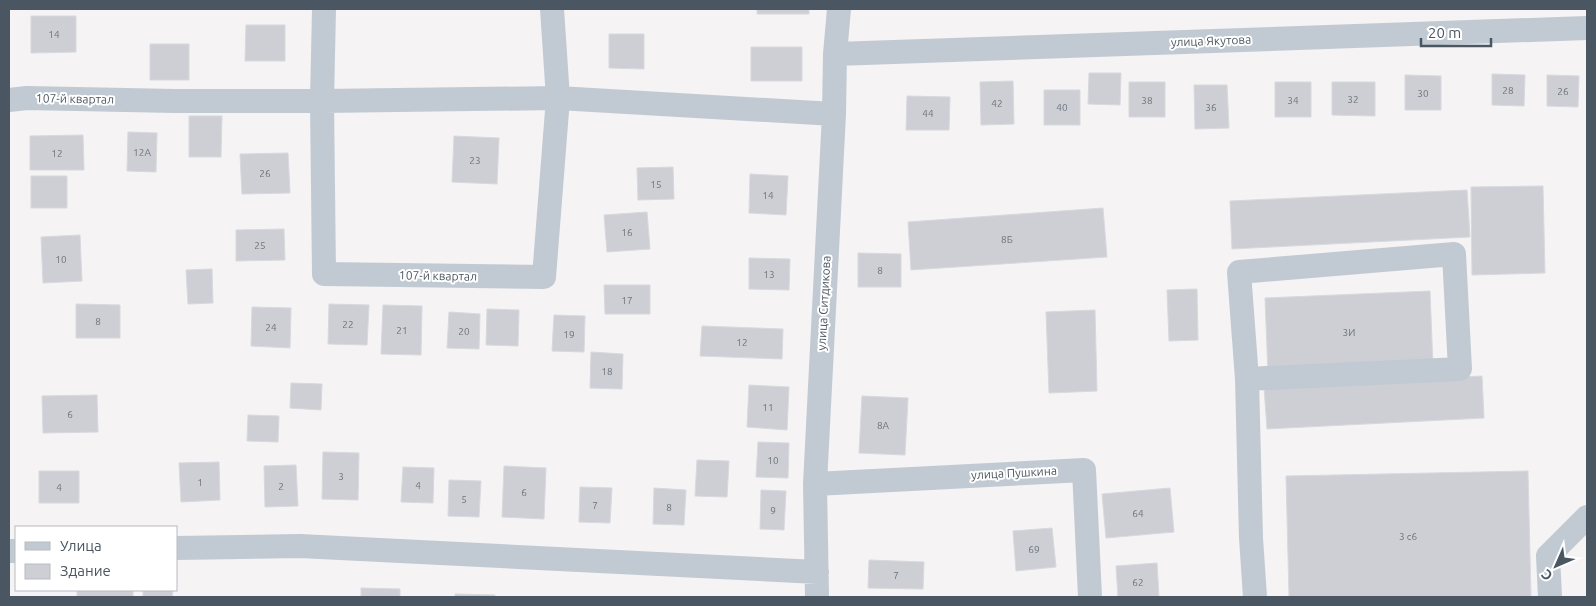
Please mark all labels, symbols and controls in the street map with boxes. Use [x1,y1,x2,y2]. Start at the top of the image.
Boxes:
scale bar [1421,15,1491,47]
text: 20 m [1428,24,1461,41]
house number: 14 [48,29,60,40]
street label: улица Якутова [1171,33,1251,48]
house number: 28 [1502,85,1514,96]
house number: 26 [1557,86,1569,97]
house number: 30 [1417,88,1429,99]
street label: 107-й квартал [36,91,114,106]
house number: 32 [1347,94,1359,105]
house number: 38 [1141,95,1153,106]
house number: 34 [1287,95,1299,106]
house number: 42 [991,98,1003,109]
house number: 40 [1056,102,1068,113]
house number: 36 [1205,102,1217,113]
house number: 44 [922,108,934,119]
house number: 12А [133,147,151,158]
house number: 12 [51,148,63,159]
house number: 23 [469,155,481,166]
house number: 26 [259,168,271,179]
house number: 15 [650,179,662,190]
house number: 14 [762,190,774,201]
house number: 16 [621,227,633,238]
house number: 8Б [1001,234,1013,245]
house number: 25 [254,240,266,251]
house number: 10 [55,254,67,265]
street label: улица Ситдикова [815,255,832,351]
house number: 8 [877,265,883,276]
street label: 107-й квартал [399,268,477,283]
house number: 13 [763,269,775,280]
house number: 17 [621,295,633,306]
house number: 8 [95,316,101,327]
house number: 22 [342,319,354,330]
house number: 24 [265,322,277,333]
house number: 21 [396,325,408,336]
house number: 20 [458,326,470,337]
house number: 3И [1343,327,1355,338]
house number: 19 [563,329,575,340]
house number: 12 [736,337,748,348]
house number: 18 [601,366,613,377]
house number: 11 [762,402,774,413]
house number: 6 [67,409,73,420]
house number: 8А [877,420,890,431]
house number: 10 [767,455,779,466]
street label: улица Пушкина [971,464,1057,481]
house number: 3 [338,471,344,482]
house number: 1 [197,477,203,488]
house number: 4 [415,480,421,491]
house number: 2 [278,481,284,492]
house number: 4 [56,482,62,493]
house number: 6 [521,487,527,498]
house number: 5 [461,494,467,505]
house number: 7 [592,500,598,511]
house number: 8 [666,502,672,513]
house number: 9 [770,505,776,516]
house number: 64 [1132,508,1144,519]
legend [15,526,178,591]
house number: 3 с6 [1399,531,1417,542]
text: Улица [60,537,102,554]
north arrow [1531,541,1581,591]
house number: 69 [1028,544,1040,555]
text: Здание [60,562,111,579]
text: С [1538,566,1556,584]
house number: 7 [893,570,899,581]
house number: 62 [1132,577,1144,588]

